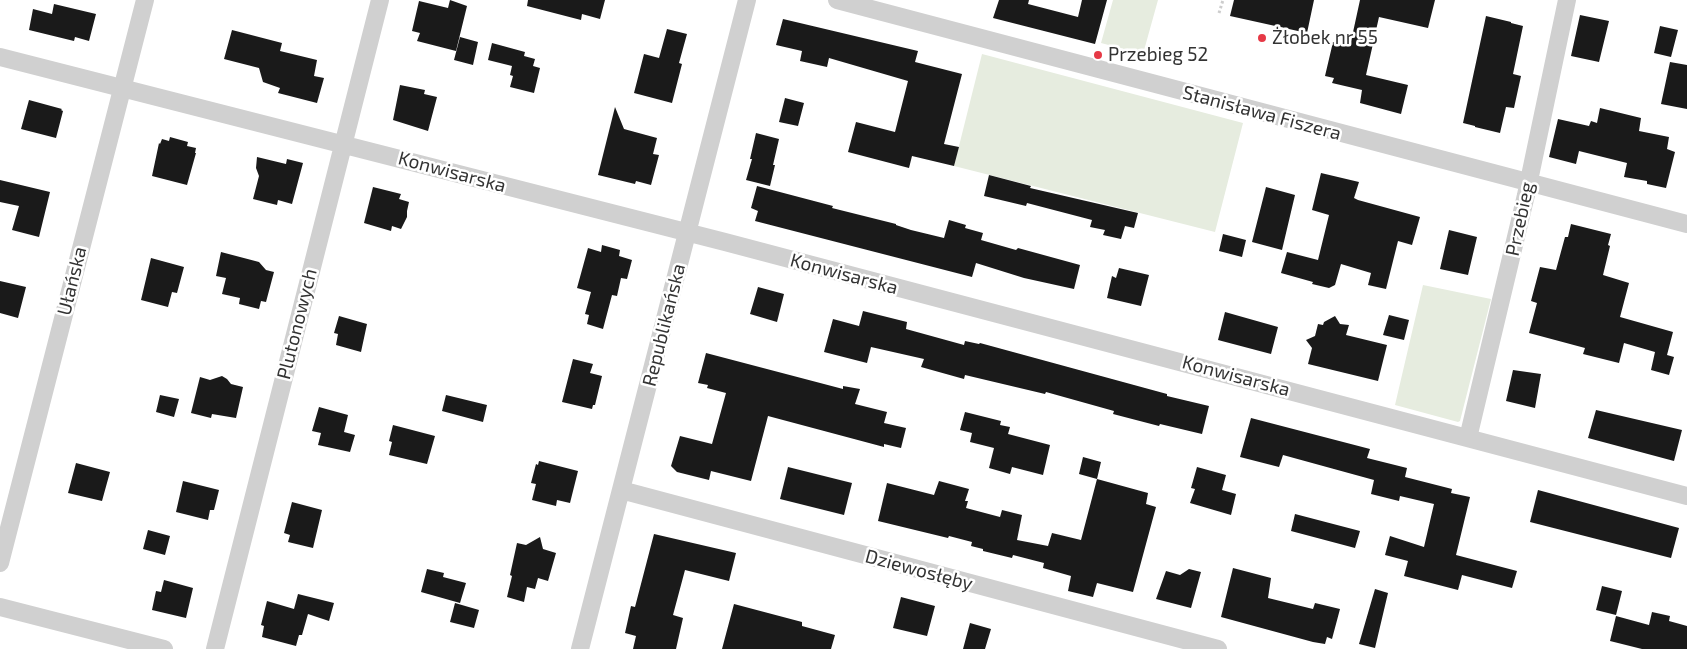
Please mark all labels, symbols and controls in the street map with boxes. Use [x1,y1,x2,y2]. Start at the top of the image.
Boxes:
place label: Żłobek nr 55 [1272,27,1378,49]
marker: Żłobek nr 55 [1256,32,1268,44]
place label: Przebieg 52 [1108,44,1208,66]
marker: Przebieg 52 [1092,49,1104,61]
street label: Stanisława Fiszera [1180,81,1344,145]
street label: Konwisarska [396,147,508,197]
street label: Przebieg [1501,180,1539,258]
street label: Ułańska [52,244,92,318]
street label: Konwisarska [788,249,900,299]
street label: Republikańska [638,261,690,389]
street label: Plutonowych [272,266,322,382]
street label: Konwisarska [1180,351,1292,401]
street label: Dziewosłęby [863,545,975,595]

